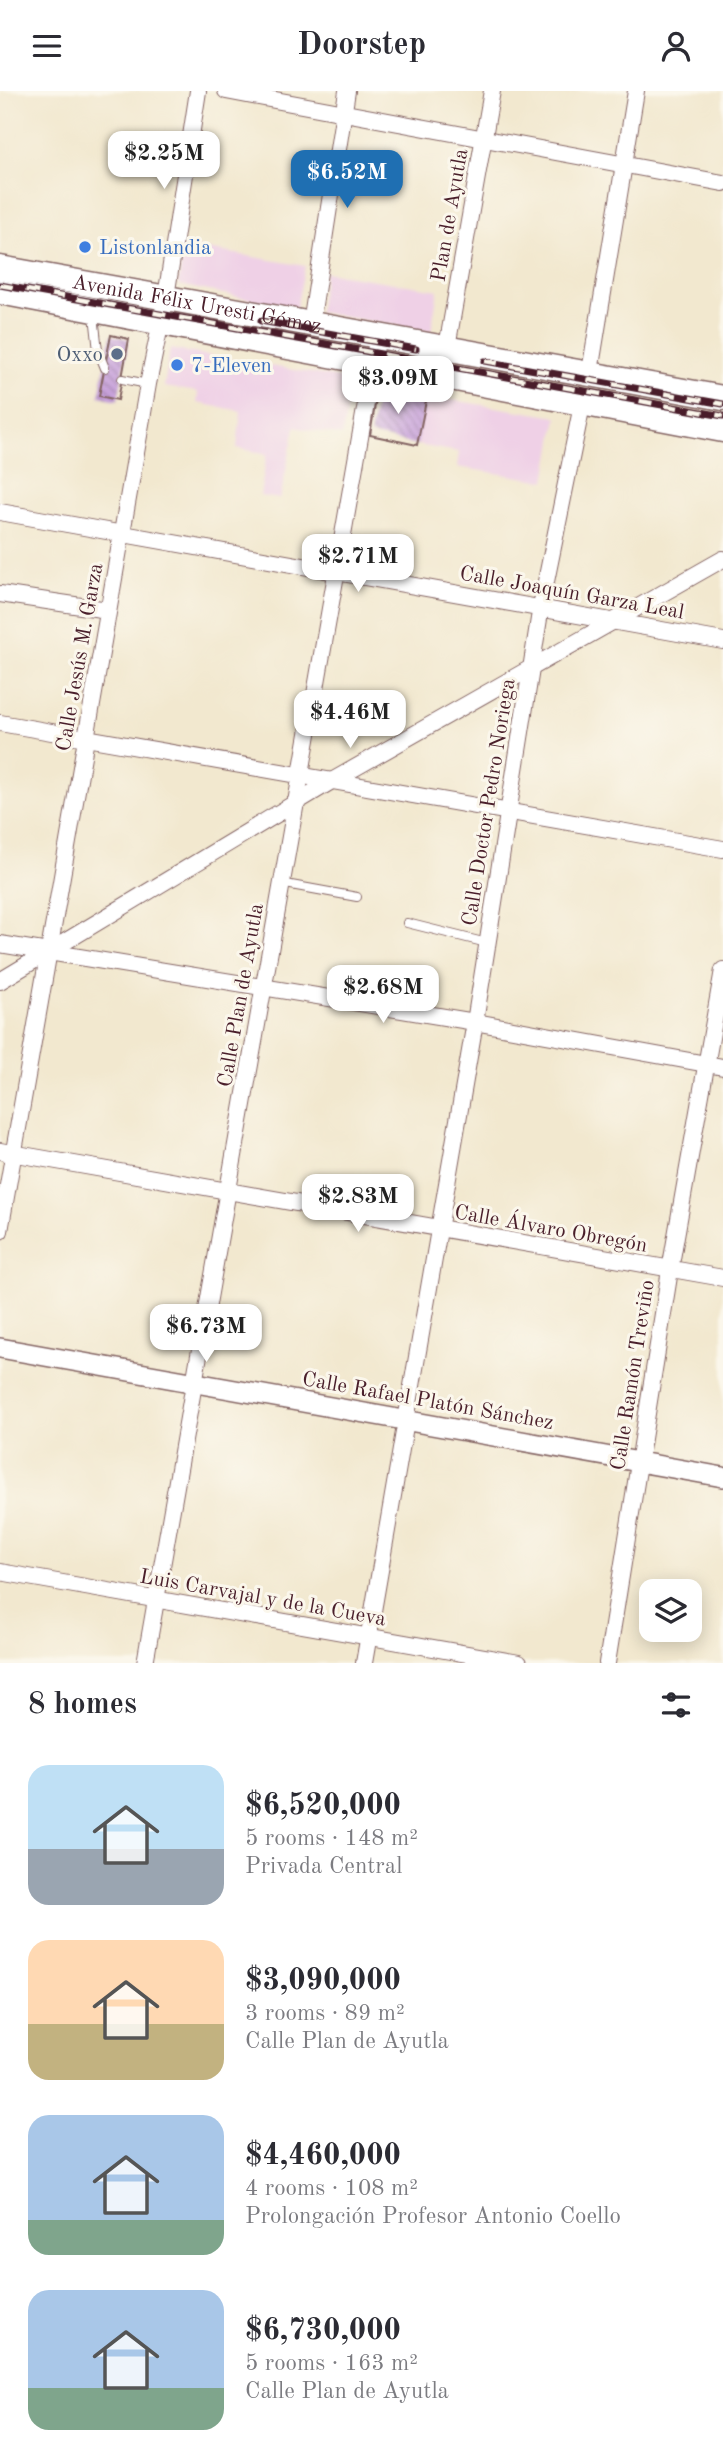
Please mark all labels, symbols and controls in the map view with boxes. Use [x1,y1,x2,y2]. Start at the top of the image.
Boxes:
icon: menu [28,27,66,65]
icon: person [657,27,695,65]
text: Doorstep [297,30,426,62]
pin: $2.25M [107,132,221,191]
text: $2.25M [124,142,204,165]
street label: Plan de Ayutla [428,147,473,284]
pin: $6.52M [290,151,404,210]
text: $6.52M [307,161,387,184]
place label: Listonlandia [99,238,211,259]
marker: Listonlandia [77,239,93,255]
street label: Avenida Félix Uresti Gómez [70,272,323,338]
place label: Oxxo [57,345,103,366]
marker: Oxxo [109,346,125,362]
place label: 7-Eleven [191,356,272,377]
marker: 7-Eleven [169,357,185,373]
pin: $3.09M [341,357,455,416]
text: $3.09M [358,367,438,390]
pin: $2.71M [301,535,415,594]
text: $2.71M [318,545,398,568]
street label: Calle Jesús M. Garza [54,562,107,753]
street label: Calle Joaquín Garza Leal [458,563,686,624]
street label: Calle Doctor Pedro Noriega [460,677,519,928]
pin: $4.46M [293,691,407,750]
text: $4.46M [310,701,390,724]
street label: Calle Plan de Ayutla [215,902,268,1089]
pin: $2.68M [326,965,440,1025]
text: $2.68M [343,976,423,999]
pin: $2.83M [301,1175,415,1234]
text: $2.83M [318,1185,398,1208]
street label: Calle Álvaro Obregón [453,1198,650,1257]
street label: Calle Ramón Treviño [608,1278,659,1472]
pin: $6.73M [149,1305,263,1364]
text: $6.73M [166,1315,246,1338]
street label: Calle Rafael Platón Sánchez [300,1369,555,1434]
street label: Luis Carvajal y de la Cueva [138,1566,388,1630]
map controls [639,1579,702,1642]
button: layers [639,1579,702,1642]
icon: filters [657,1686,695,1724]
text: 8 homes [28,1690,137,1720]
text: $6,520,000 [245,1791,401,1821]
icon: home [84,1793,168,1877]
text: 5 rooms · 148 m² [245,1827,418,1850]
text: Privada Central [245,1855,402,1878]
text: $3,090,000 [245,1966,401,1996]
icon: home [84,1968,168,2052]
text: 3 rooms · 89 m² [245,2002,405,2025]
text: Calle Plan de Ayutla [245,2030,449,2053]
text: $4,460,000 [245,2141,401,2171]
icon: home [84,2143,168,2227]
text: 4 rooms · 108 m² [245,2177,418,2200]
text: Prolongación Profesor Antonio Coello [245,2205,621,2228]
text: $6,730,000 [245,2316,401,2346]
icon: home [84,2318,168,2402]
text: 5 rooms · 163 m² [245,2352,418,2375]
text: Calle Plan de Ayutla [245,2380,449,2403]

